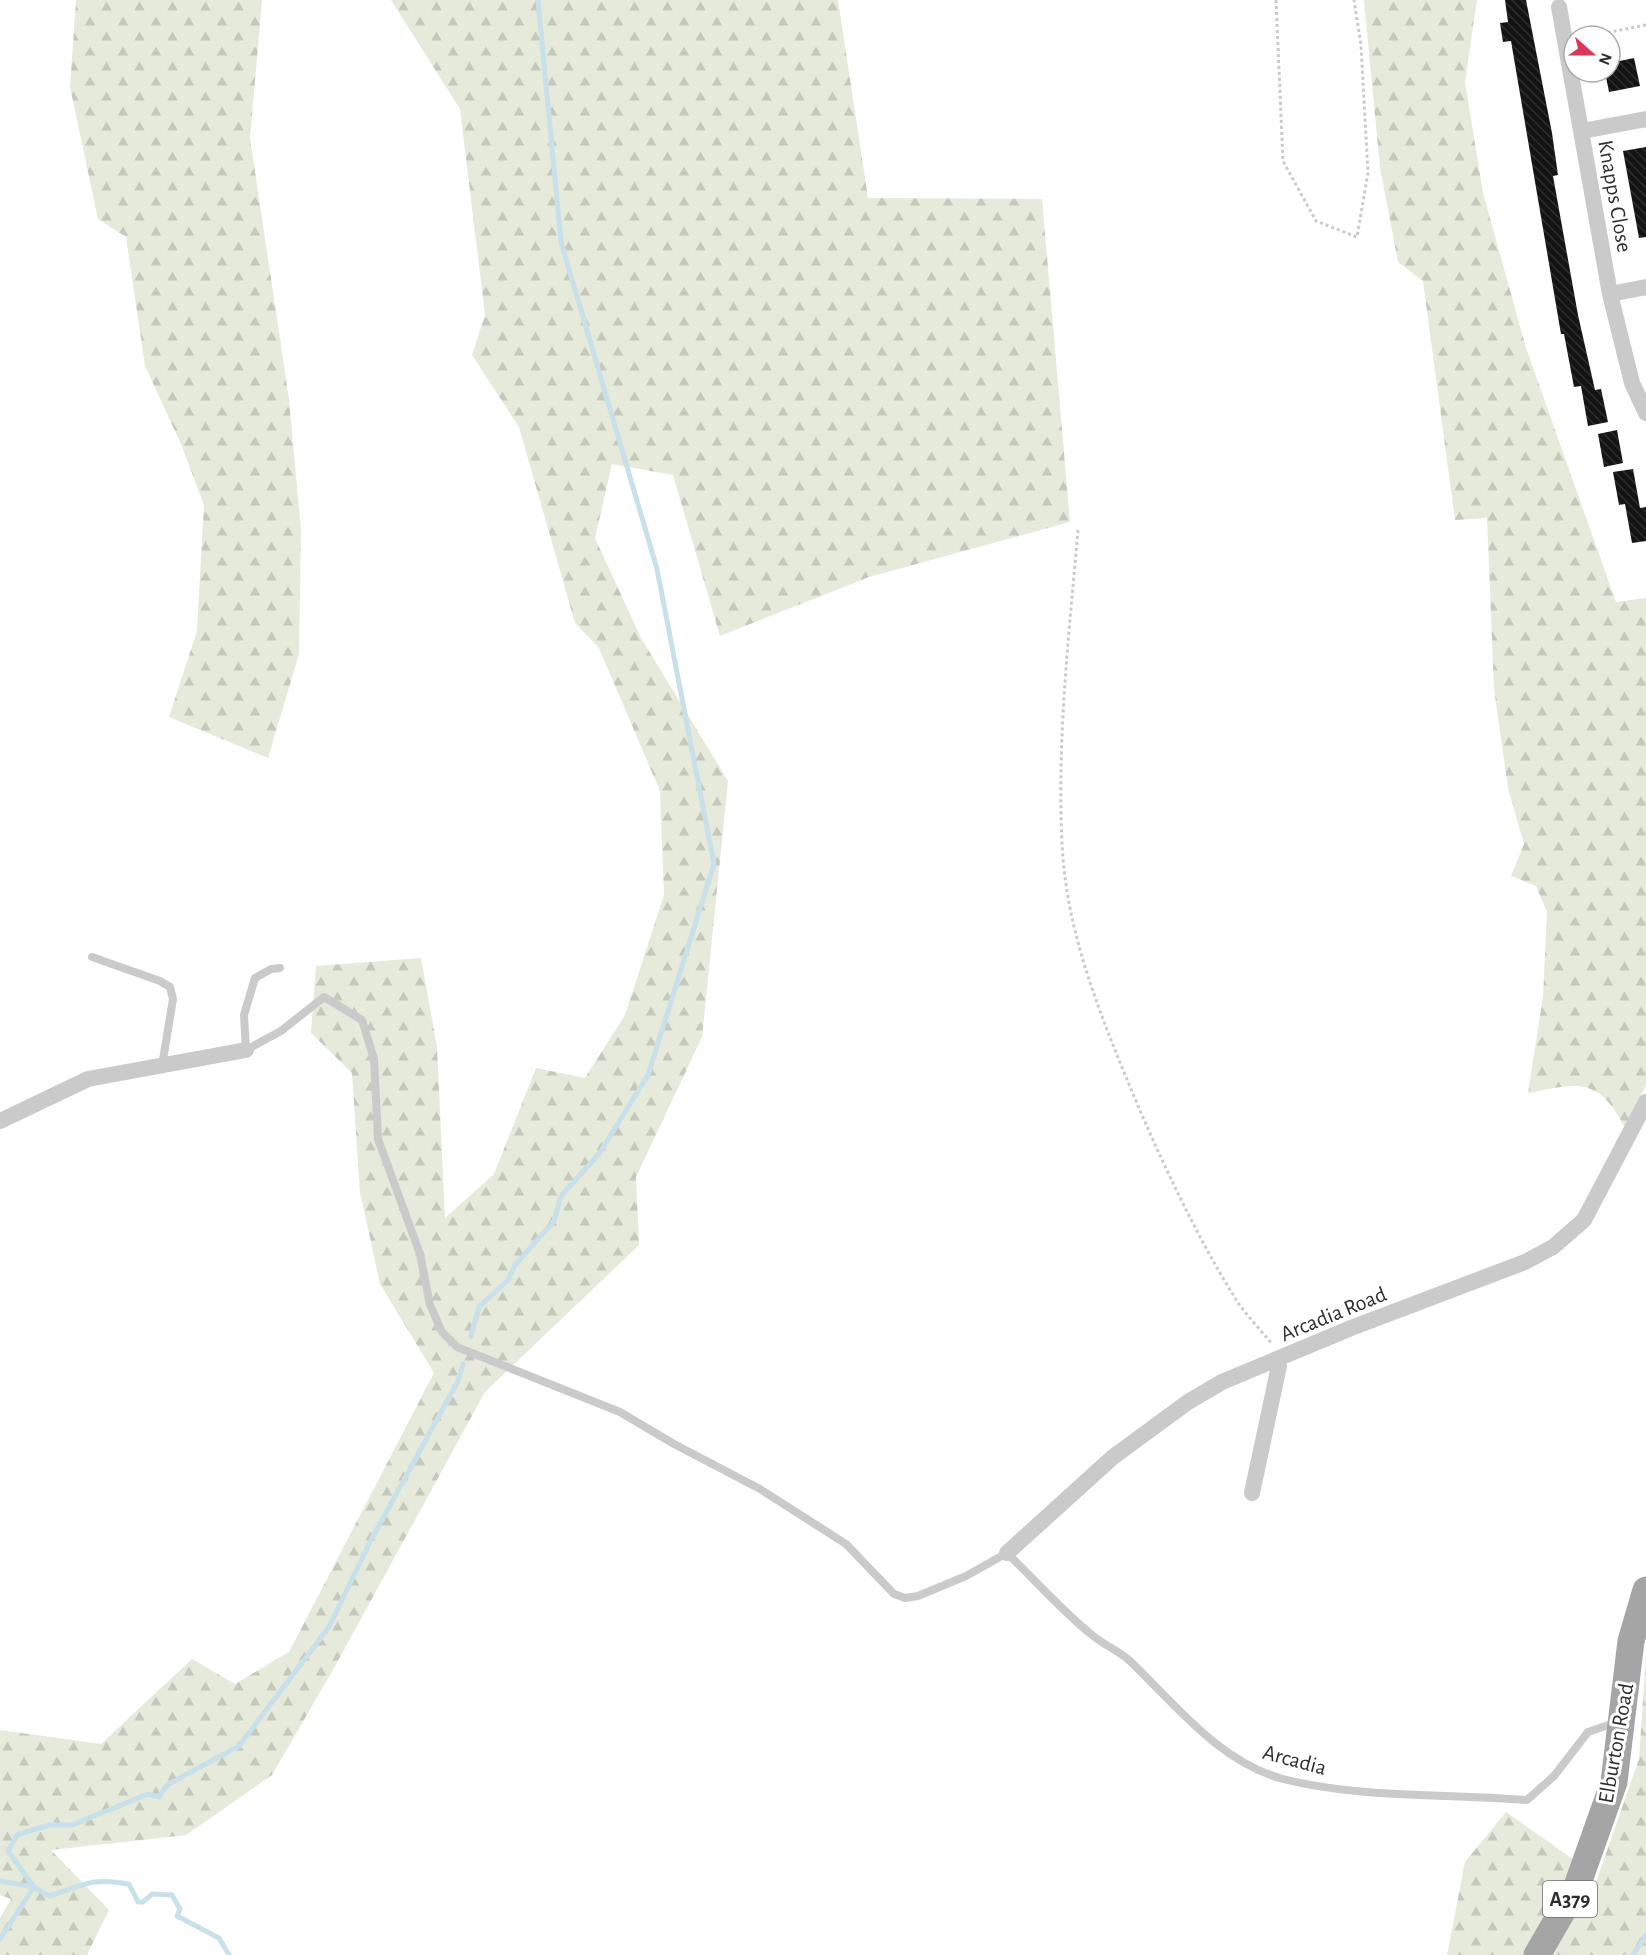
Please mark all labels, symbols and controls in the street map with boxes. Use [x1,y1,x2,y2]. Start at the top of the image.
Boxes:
north arrow [1562,24,1622,84]
text: N [1596,51,1615,67]
street label: Knapps Close [1594,138,1636,254]
street label: Arcadia Road [1277,1283,1390,1345]
street label: Elburton Road [1595,1681,1637,1805]
street label: Arcadia [1261,1741,1329,1779]
road number: A379 [1543,1881,1597,1917]

